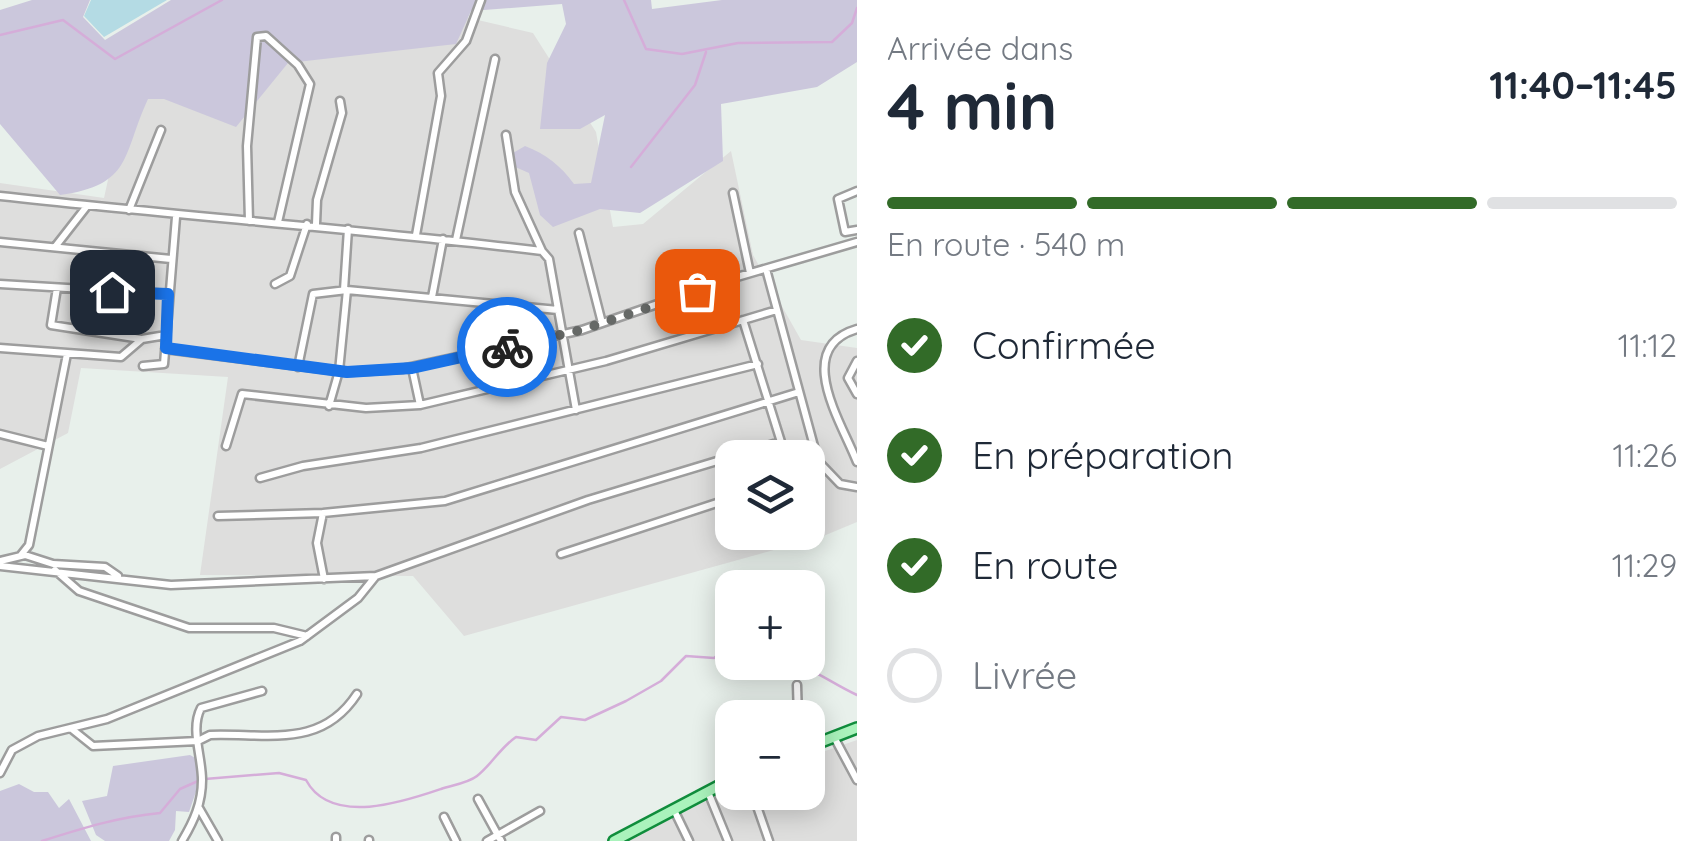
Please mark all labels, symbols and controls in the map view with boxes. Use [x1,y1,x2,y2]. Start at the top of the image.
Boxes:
text: Arrivée dans [887,28,1073,68]
text: 11:40–11:45 [1489,61,1677,109]
text: 4 min [887,65,1057,146]
text: En route · 540 m [887,224,1125,264]
pin [655,249,740,334]
pin [70,250,155,335]
icon: bag [670,264,725,319]
icon: home [85,265,140,320]
courier [457,297,557,397]
icon: check [887,318,942,373]
icon: bike [480,320,535,375]
text: Confirmée [972,321,1156,369]
text: 11:12 [1618,325,1677,365]
icon: check [887,428,942,483]
text: En préparation [972,431,1233,479]
text: 11:26 [1612,435,1677,475]
map controls [715,440,825,810]
button: layers [715,440,825,550]
icon: check [887,538,942,593]
text: En route [972,541,1118,589]
text: 11:29 [1612,545,1677,585]
button: + [715,570,825,680]
text: Livrée [972,651,1077,699]
button: − [715,700,825,810]

